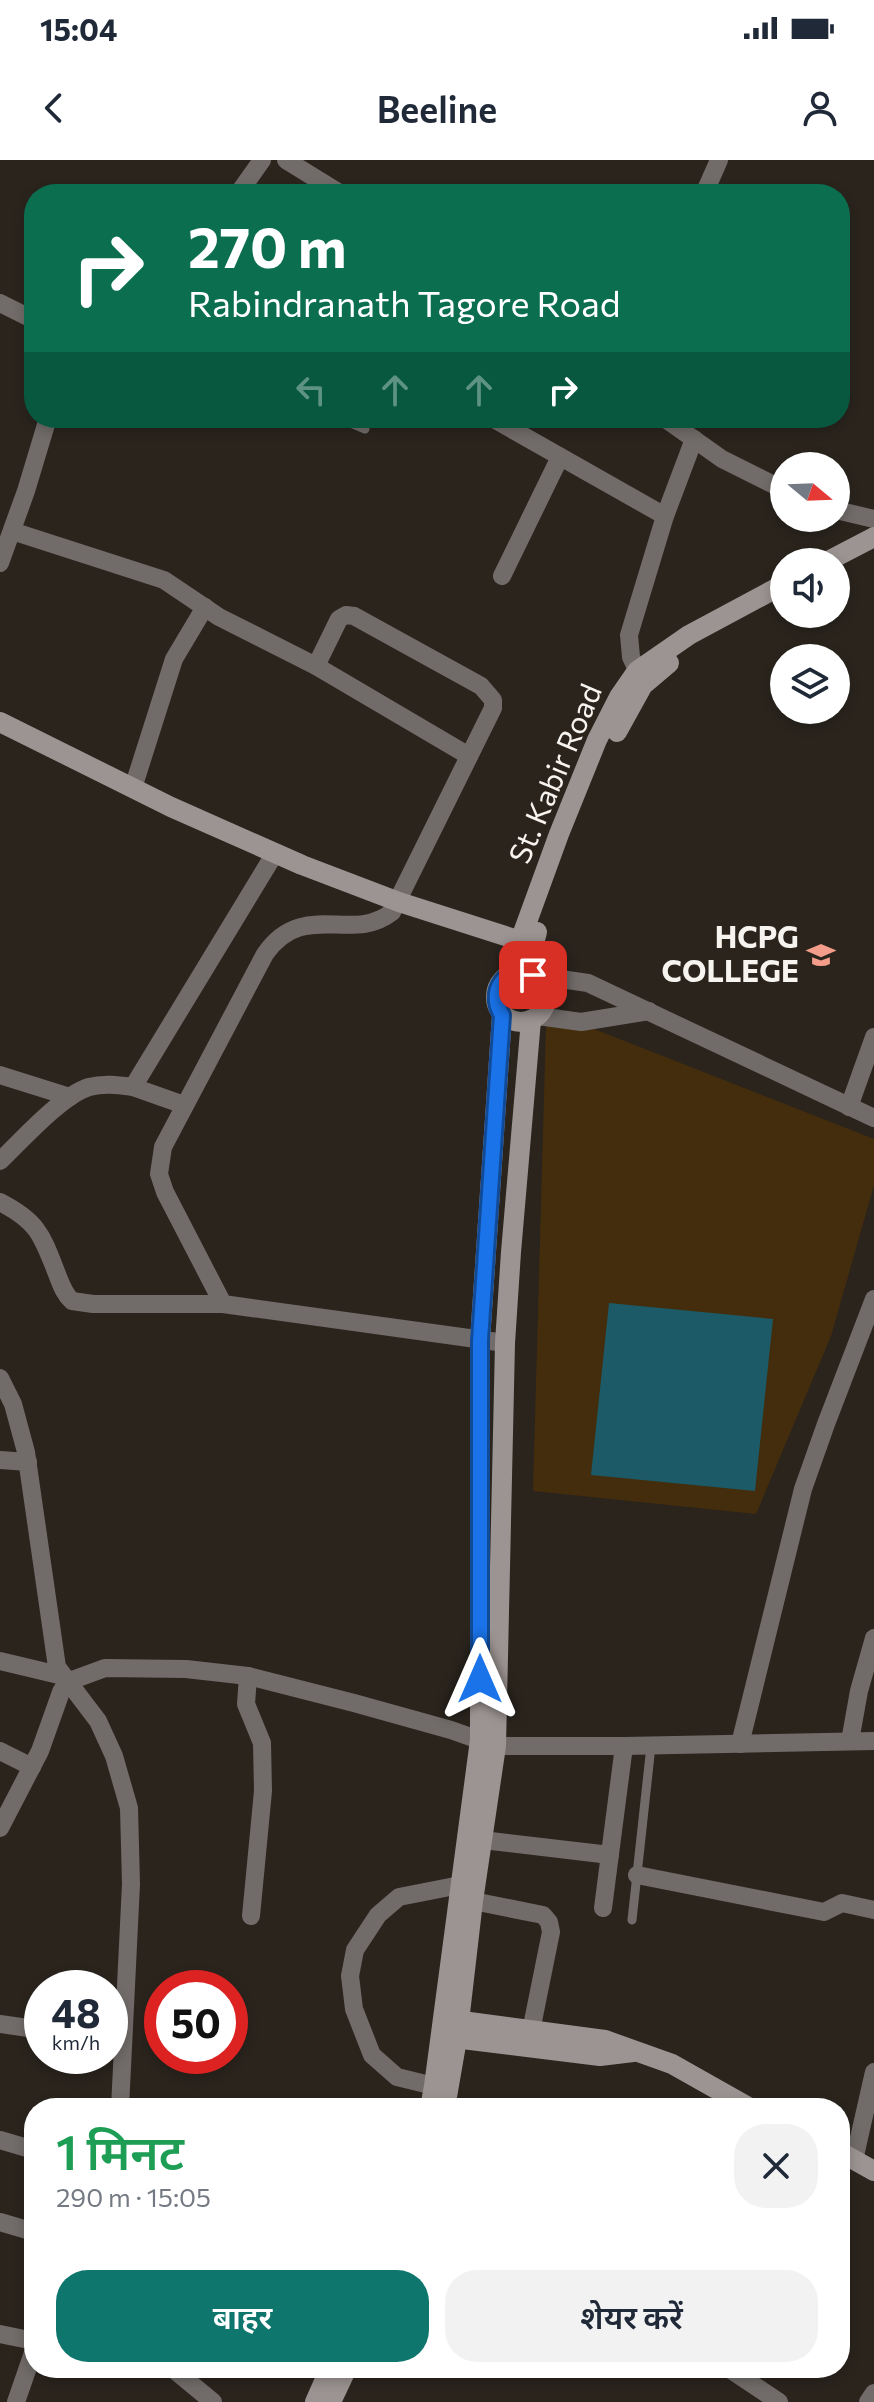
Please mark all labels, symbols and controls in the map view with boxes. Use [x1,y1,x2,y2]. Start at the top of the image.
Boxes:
text: 15:04 [40,10,117,47]
icon: back [32,86,76,130]
text: Beeline [377,86,497,130]
icon: person [798,86,842,130]
text: 270 m [188,211,347,280]
icon: right [56,216,160,320]
text: Rabindranath Tagore Road [188,280,621,324]
icon: left [289,368,333,412]
icon: ahead [373,368,417,412]
icon: ahead [457,368,501,412]
icon: right [541,368,585,412]
north arrow [770,452,850,532]
map controls [770,452,850,724]
button: sound [770,548,850,628]
button: layers [770,644,850,724]
street label: St. Kabir Road [499,678,608,868]
place label: HCPG COLLEGE [662,917,799,988]
school or university icon: HCPG COLLEGE [806,940,836,970]
pin [499,941,567,1009]
icon: arrive [511,953,555,997]
position arrow [438,1637,522,1721]
speed limit sign: 50 [144,1970,248,2074]
text: 48 [51,1987,101,2036]
text: km/h [52,2030,100,2054]
text: 1 मिनट [56,2121,184,2180]
button: close [734,2124,818,2208]
text: 290 m · 15:05 [56,2181,211,2212]
button: बाहर [56,2270,429,2362]
button: शेयर करें [445,2270,818,2362]

